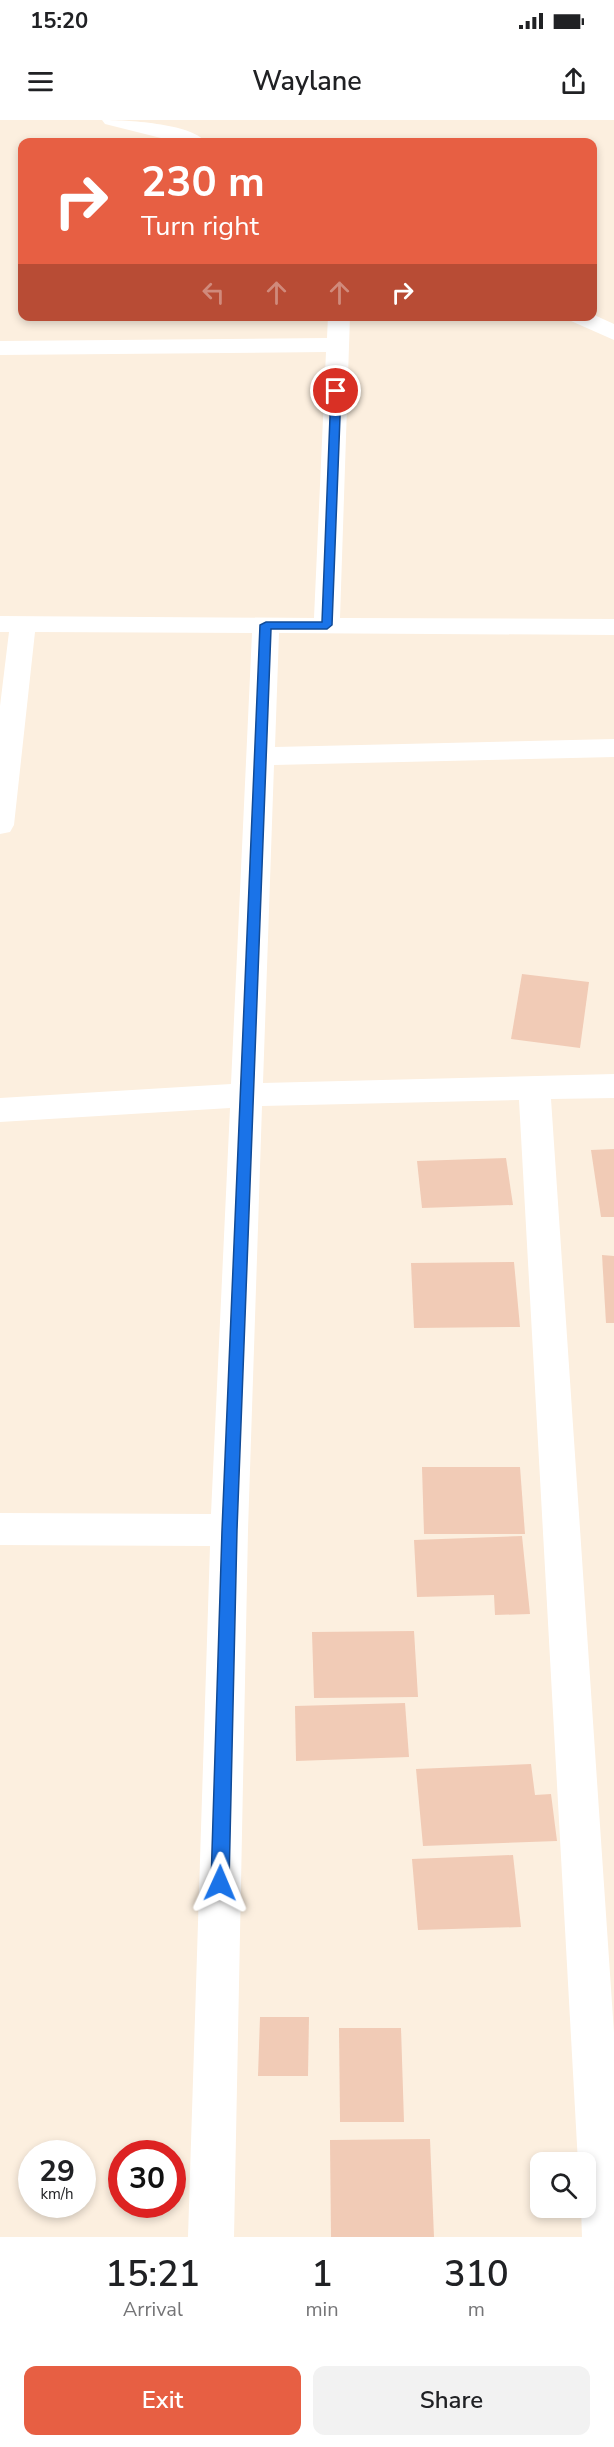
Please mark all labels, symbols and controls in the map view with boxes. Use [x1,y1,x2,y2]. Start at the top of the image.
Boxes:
text: 15:20 [30,6,88,36]
text: Waylane [252,63,362,100]
icon: menu [24,65,57,98]
icon: share [557,65,590,98]
text: 230 m [141,154,265,211]
icon: right [42,162,120,240]
text: Turn right [141,208,259,245]
icon: left [197,276,230,309]
icon: ahead [260,276,293,309]
icon: ahead [323,276,356,309]
icon: right [386,276,419,309]
pin [310,365,361,416]
icon: arrive [319,374,352,407]
position arrow [188,1851,252,1915]
speed limit sign: 30 [108,2140,186,2218]
text: 29 [39,2151,75,2192]
map controls [530,2152,596,2218]
button: search [530,2152,596,2218]
text: km/h [40,2184,74,2204]
text: 15:21 [105,2250,200,2299]
text: 1 [311,2250,333,2299]
text: 310 [444,2250,509,2299]
text: Arrival [123,2296,183,2323]
text: min [306,2296,339,2323]
text: m [468,2296,485,2323]
button: Exit [24,2366,301,2435]
button: Share [313,2366,590,2435]

